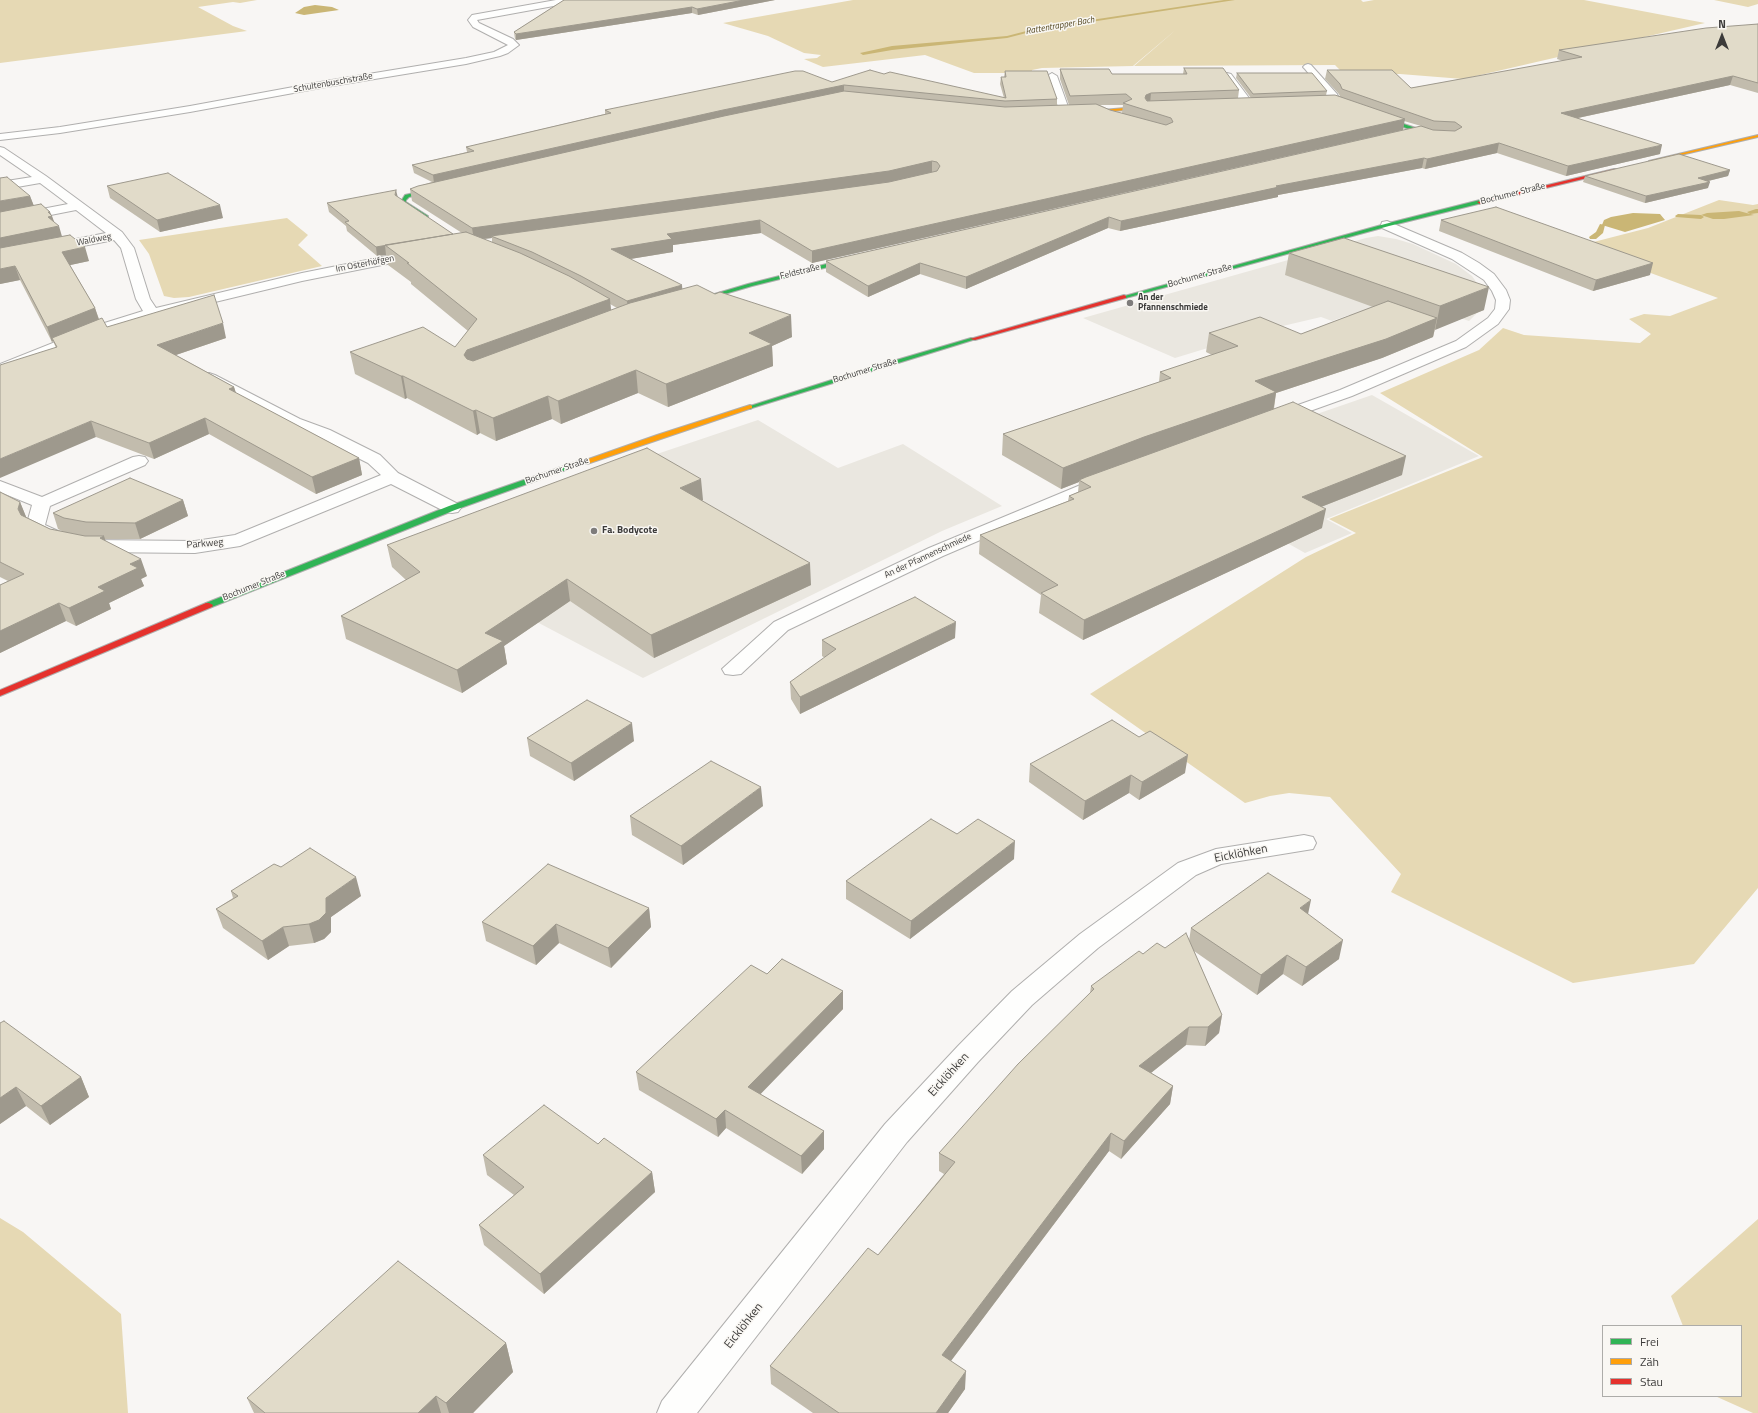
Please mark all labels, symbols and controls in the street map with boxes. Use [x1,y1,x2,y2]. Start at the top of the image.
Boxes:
water label: Rattentrapper Bach [1025,15,1095,37]
north arrow [1702,16,1742,56]
text: N [1718,16,1726,32]
street label: Schultenbuschstraße [293,71,373,95]
street label: Bochumer Straße [1480,181,1546,207]
street label: Waldweg [76,231,112,249]
street label: Im Osterhöfgen [335,253,395,275]
street label: Feldstraße [779,262,821,282]
street label: Bochumer Straße [1167,262,1233,290]
place label: An der Pfannenschmiede [1138,293,1208,314]
marker: An der Pfannenschmiede [1125,298,1135,308]
street label: Bochumer Straße [832,356,898,386]
street label: Bochumer Straße [524,455,590,487]
place label: Fa. Bodycote [602,525,657,537]
marker: Fa. Bodycote [589,526,599,536]
street label: An der Pfannenschmiede [883,531,973,581]
street label: Parkweg [186,536,224,552]
street label: Bochumer Straße [221,569,287,603]
street label: Eicklöhken [1213,842,1269,866]
street label: Eicklöhken [926,1050,972,1100]
street label: Eicklöhken [722,1300,766,1352]
legend [1602,1325,1742,1397]
text: Frei [1640,1332,1659,1351]
text: Zäh [1640,1352,1659,1371]
text: Stau [1640,1372,1663,1391]

